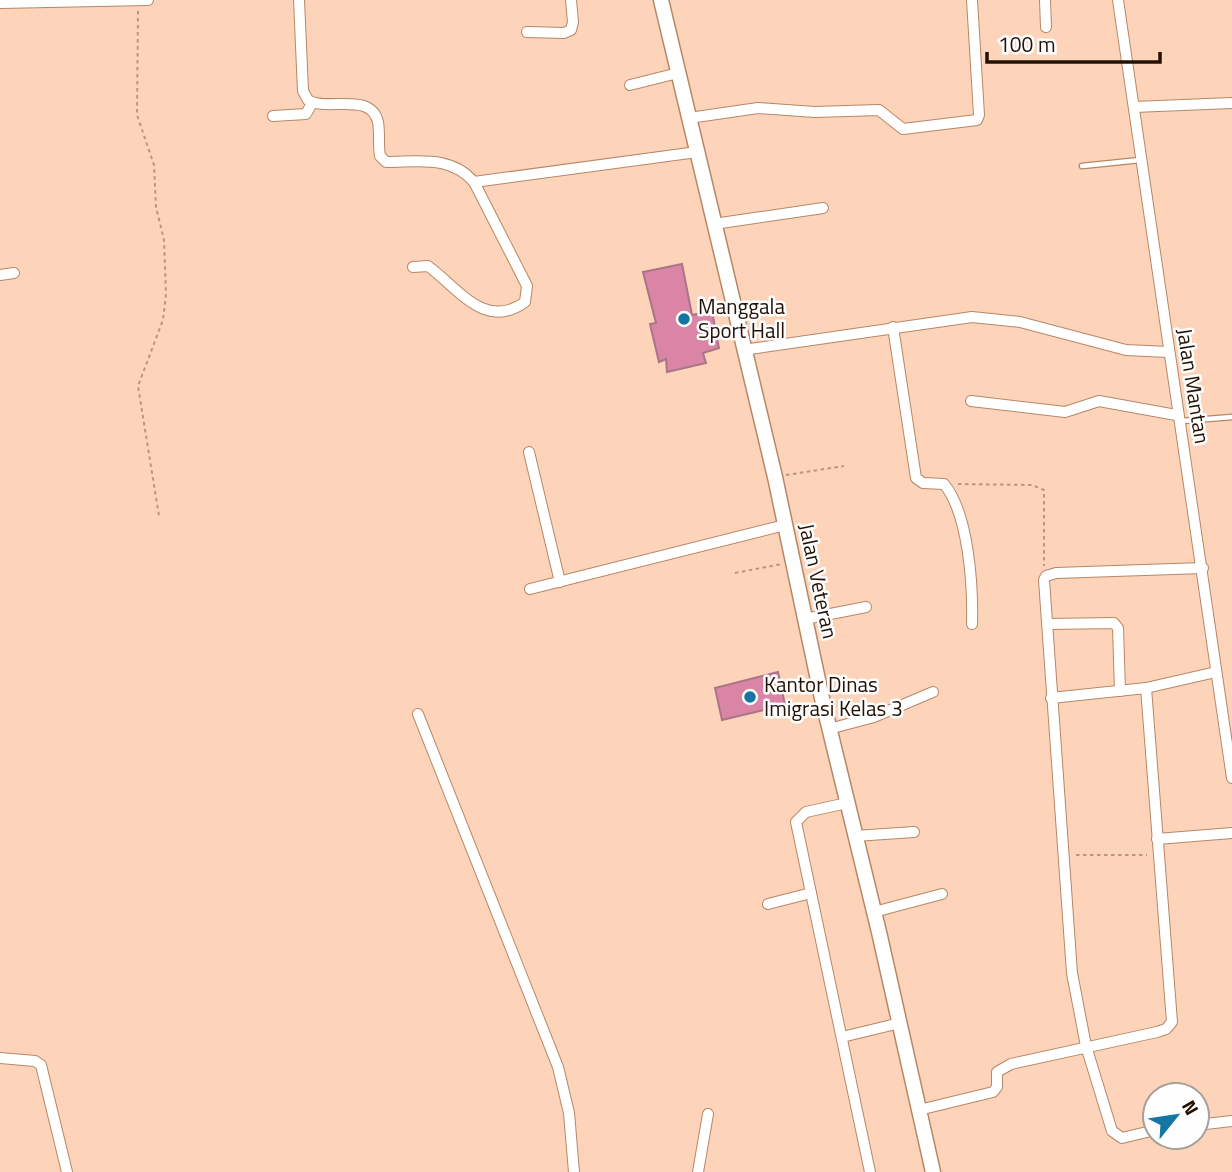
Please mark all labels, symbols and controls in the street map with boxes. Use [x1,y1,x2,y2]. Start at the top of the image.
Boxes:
scale bar [987,21,1160,65]
text: 100 m [998,28,1055,60]
place label: Manggala Sport Hall [698,290,785,346]
marker: Manggala Sport Hall [676,311,692,327]
street label: Jalan Mantan [1169,326,1219,446]
street label: Jalan Veteran [791,520,847,641]
place label: Kantor Dinas Imigrasi Kelas 3 [764,668,903,724]
marker: Kantor Dinas Imigrasi Kelas 3 [742,689,758,705]
north arrow [1141,1081,1211,1151]
text: N [1175,1094,1207,1120]

